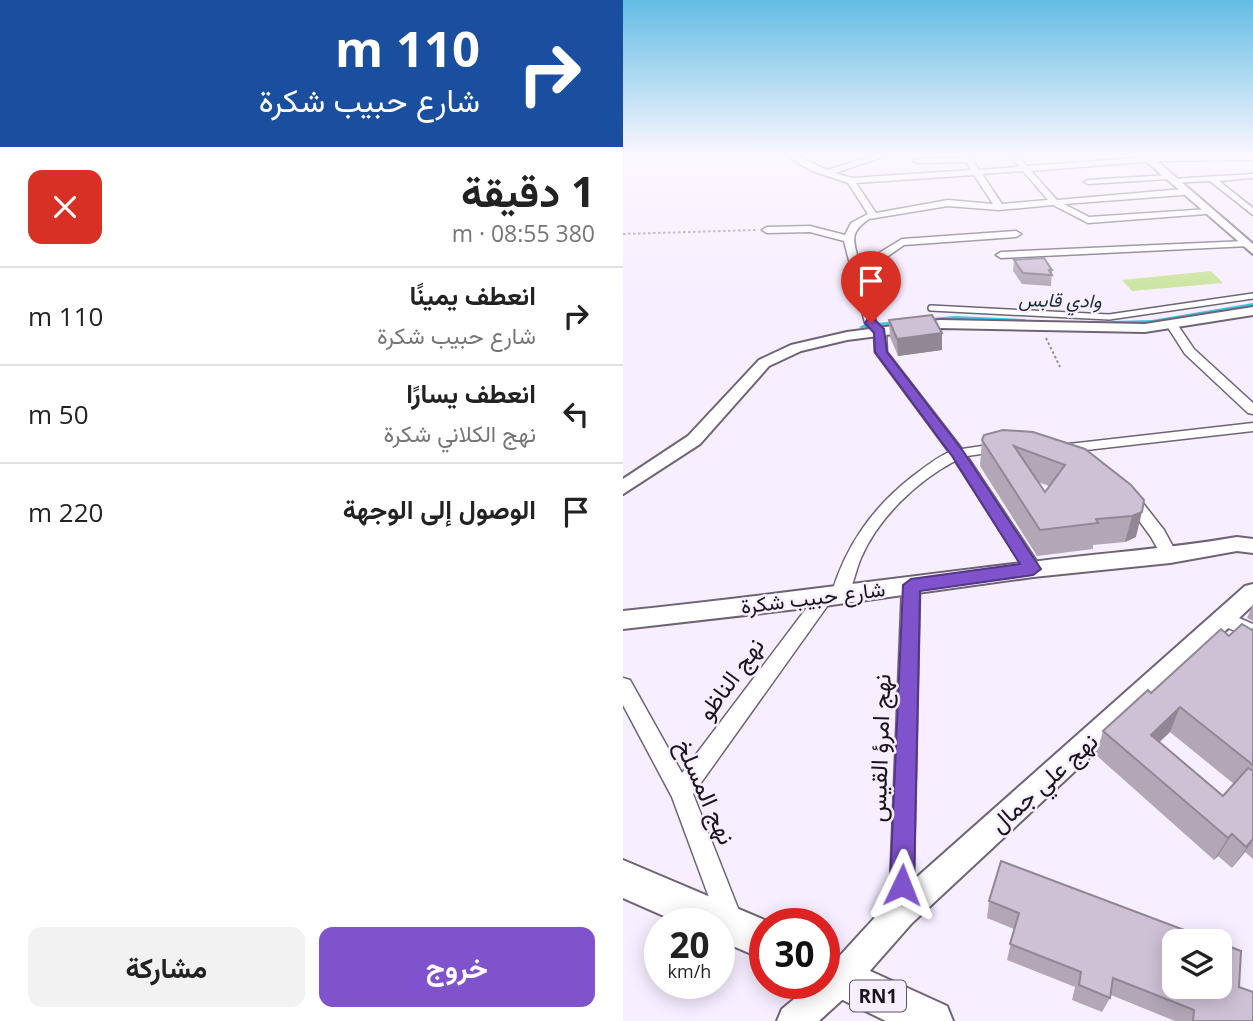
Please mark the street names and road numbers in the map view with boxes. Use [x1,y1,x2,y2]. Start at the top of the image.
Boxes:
street label: شارع حبيب شكرة [739,574,887,621]
street label: نهج الناظو [689,630,773,727]
street label: نهج امرؤ القيس [859,673,900,823]
street label: نهج علي جمال [982,724,1107,842]
street label: نهج المسلخ [667,733,744,850]
road number: RN1 [850,980,906,1012]

